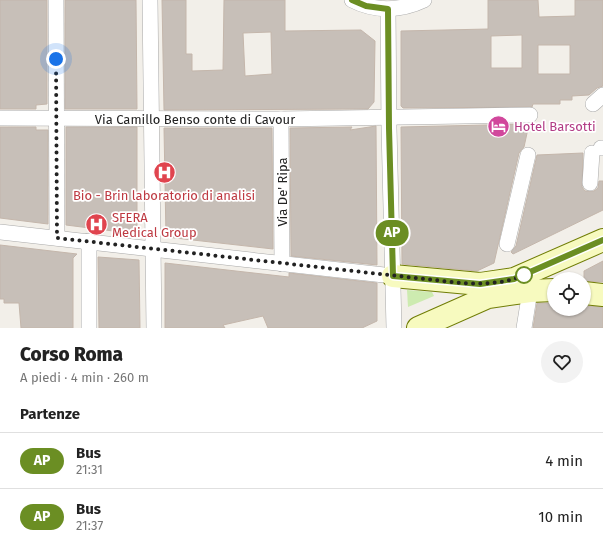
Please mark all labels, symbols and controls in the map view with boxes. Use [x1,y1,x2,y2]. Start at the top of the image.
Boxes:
your location [46,49,66,69]
street label: Via Camillo Benso conte di Cavour [95,112,295,127]
hotel icon: Hotel Barsotti [486,113,512,139]
place label: Hotel Barsotti [514,119,596,134]
street label: Via De' Ripa [275,157,290,227]
hospital icon: Bio - Brin laboratorio di analisi [151,160,177,186]
place label: Bio - Brin laboratorio di analisi [73,188,255,203]
place label: SFERA Medical Group [112,210,197,240]
hospital icon: SFERA Medical Group [83,211,109,237]
line badge: AP [374,220,410,246]
text: AP [384,224,400,241]
unlabelled marker [515,266,533,284]
map controls [547,272,591,316]
button: locate [547,272,591,316]
button: heart [541,341,583,383]
text: Corso Roma [20,343,123,366]
text: A piedi · 4 min · 260 m [20,370,149,385]
text: Partenze [20,405,80,423]
text: Bus [76,444,101,462]
text: AP [34,452,50,469]
text: 4 min [545,452,583,470]
text: 21:31 [76,462,103,477]
text: Bus [76,500,101,518]
text: AP [34,508,50,525]
text: 10 min [538,508,583,526]
text: 21:37 [76,518,103,533]

